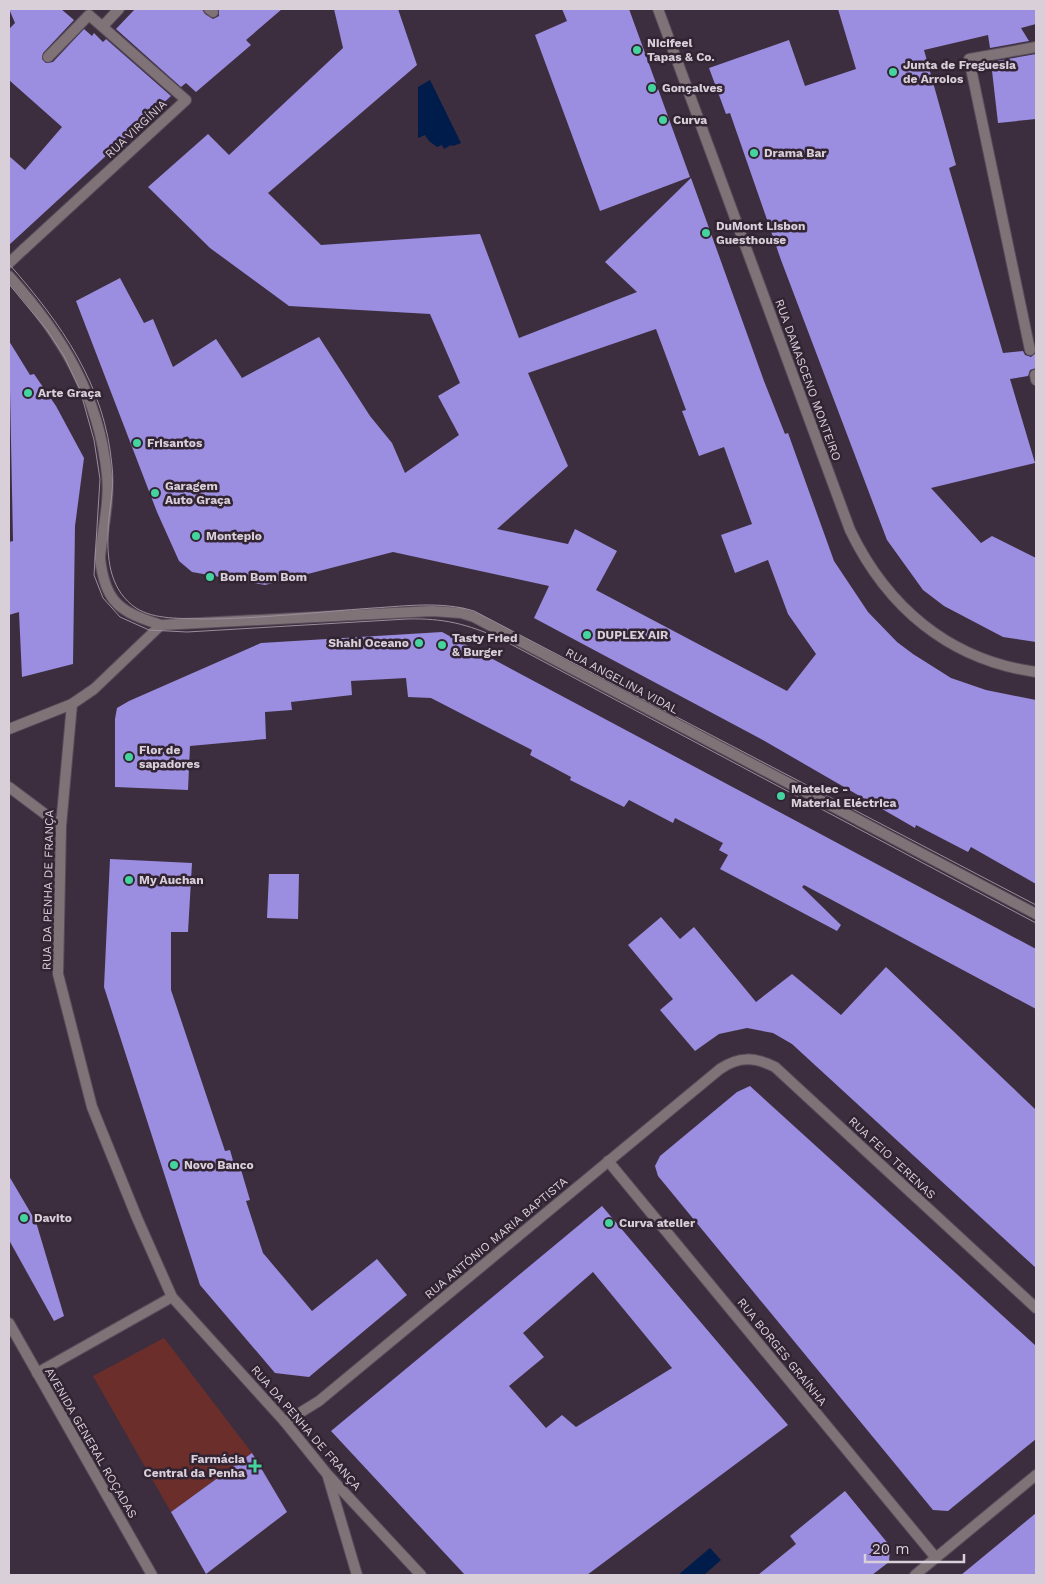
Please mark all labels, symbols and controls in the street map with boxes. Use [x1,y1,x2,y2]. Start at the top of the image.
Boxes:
place label: Nicifeel Tapas & Co. [647,36,715,64]
marker: Nicifeel Tapas & Co. [631,44,643,56]
place label: Junta de Freguesia de Arroios [903,58,1016,86]
marker: Junta de Freguesia de Arroios [887,66,899,78]
place label: Gonçalves [662,81,723,95]
marker: Gonçalves [646,82,658,94]
street label: RUA VIRGÍNIA [102,97,170,161]
place label: Curva [673,113,707,127]
marker: Curva [657,114,669,126]
place label: Drama Bar [764,146,827,160]
marker: Drama Bar [748,147,760,159]
place label: DuMont Lisbon Guesthouse [716,219,805,247]
marker: DuMont Lisbon Guesthouse [700,227,712,239]
street label: RUA DAMASCENO MONTEIRO [772,297,844,463]
place label: Arte Graça [38,386,101,400]
marker: Arte Graça [22,387,34,399]
place label: Frisantos [147,436,203,450]
marker: Frisantos [131,437,143,449]
place label: Garagem Auto Graça [165,479,231,507]
marker: Garagem Auto Graça [149,487,161,499]
place label: Montepio [206,529,262,543]
marker: Montepio [190,530,202,542]
place label: Bom Bom Bom [220,570,307,584]
marker: Bom Bom Bom [204,571,216,583]
place label: DUPLEX AIR [597,628,669,642]
marker: DUPLEX AIR [581,629,593,641]
place label: Tasty Fried & Burger [452,631,518,659]
place label: Shahi Oceano [328,636,409,650]
marker: Shahi Oceano [413,637,425,649]
marker: Tasty Fried & Burger [436,639,448,651]
street label: RUA ANGELINA VIDAL [563,645,681,717]
place label: Flor de sapadores [139,743,200,771]
marker: Flor de sapadores [123,751,135,763]
place label: Matelec - Material Eléctrica [791,782,897,810]
marker: Matelec - Material Eléctrica [775,790,787,802]
street label: RUA DA PENHA DE FRANÇA [40,810,56,970]
place label: My Auchan [139,873,204,887]
marker: My Auchan [123,874,135,886]
street label: RUA FEIO TERENAS [846,1114,938,1202]
place label: Novo Banco [184,1158,254,1172]
marker: Novo Banco [168,1159,180,1171]
street label: RUA ANTÓNIO MARIA BAPTISTA [422,1174,570,1302]
place label: Davito [34,1211,72,1225]
marker: Davito [18,1212,30,1224]
place label: Curva atelier [619,1216,696,1230]
marker: Curva atelier [603,1217,615,1229]
street label: RUA BORGES GRAÍNHA [734,1295,830,1409]
street label: RUA DA PENHA DE FRANÇA [248,1363,364,1493]
street label: AVENIDA GENERAL ROÇADAS [42,1365,140,1521]
place label: Farmácia Central da Penha [144,1452,245,1480]
marker: Farmácia Central da Penha [249,1460,261,1472]
scale bar [865,1532,964,1564]
text: 20 m [872,1540,910,1558]

